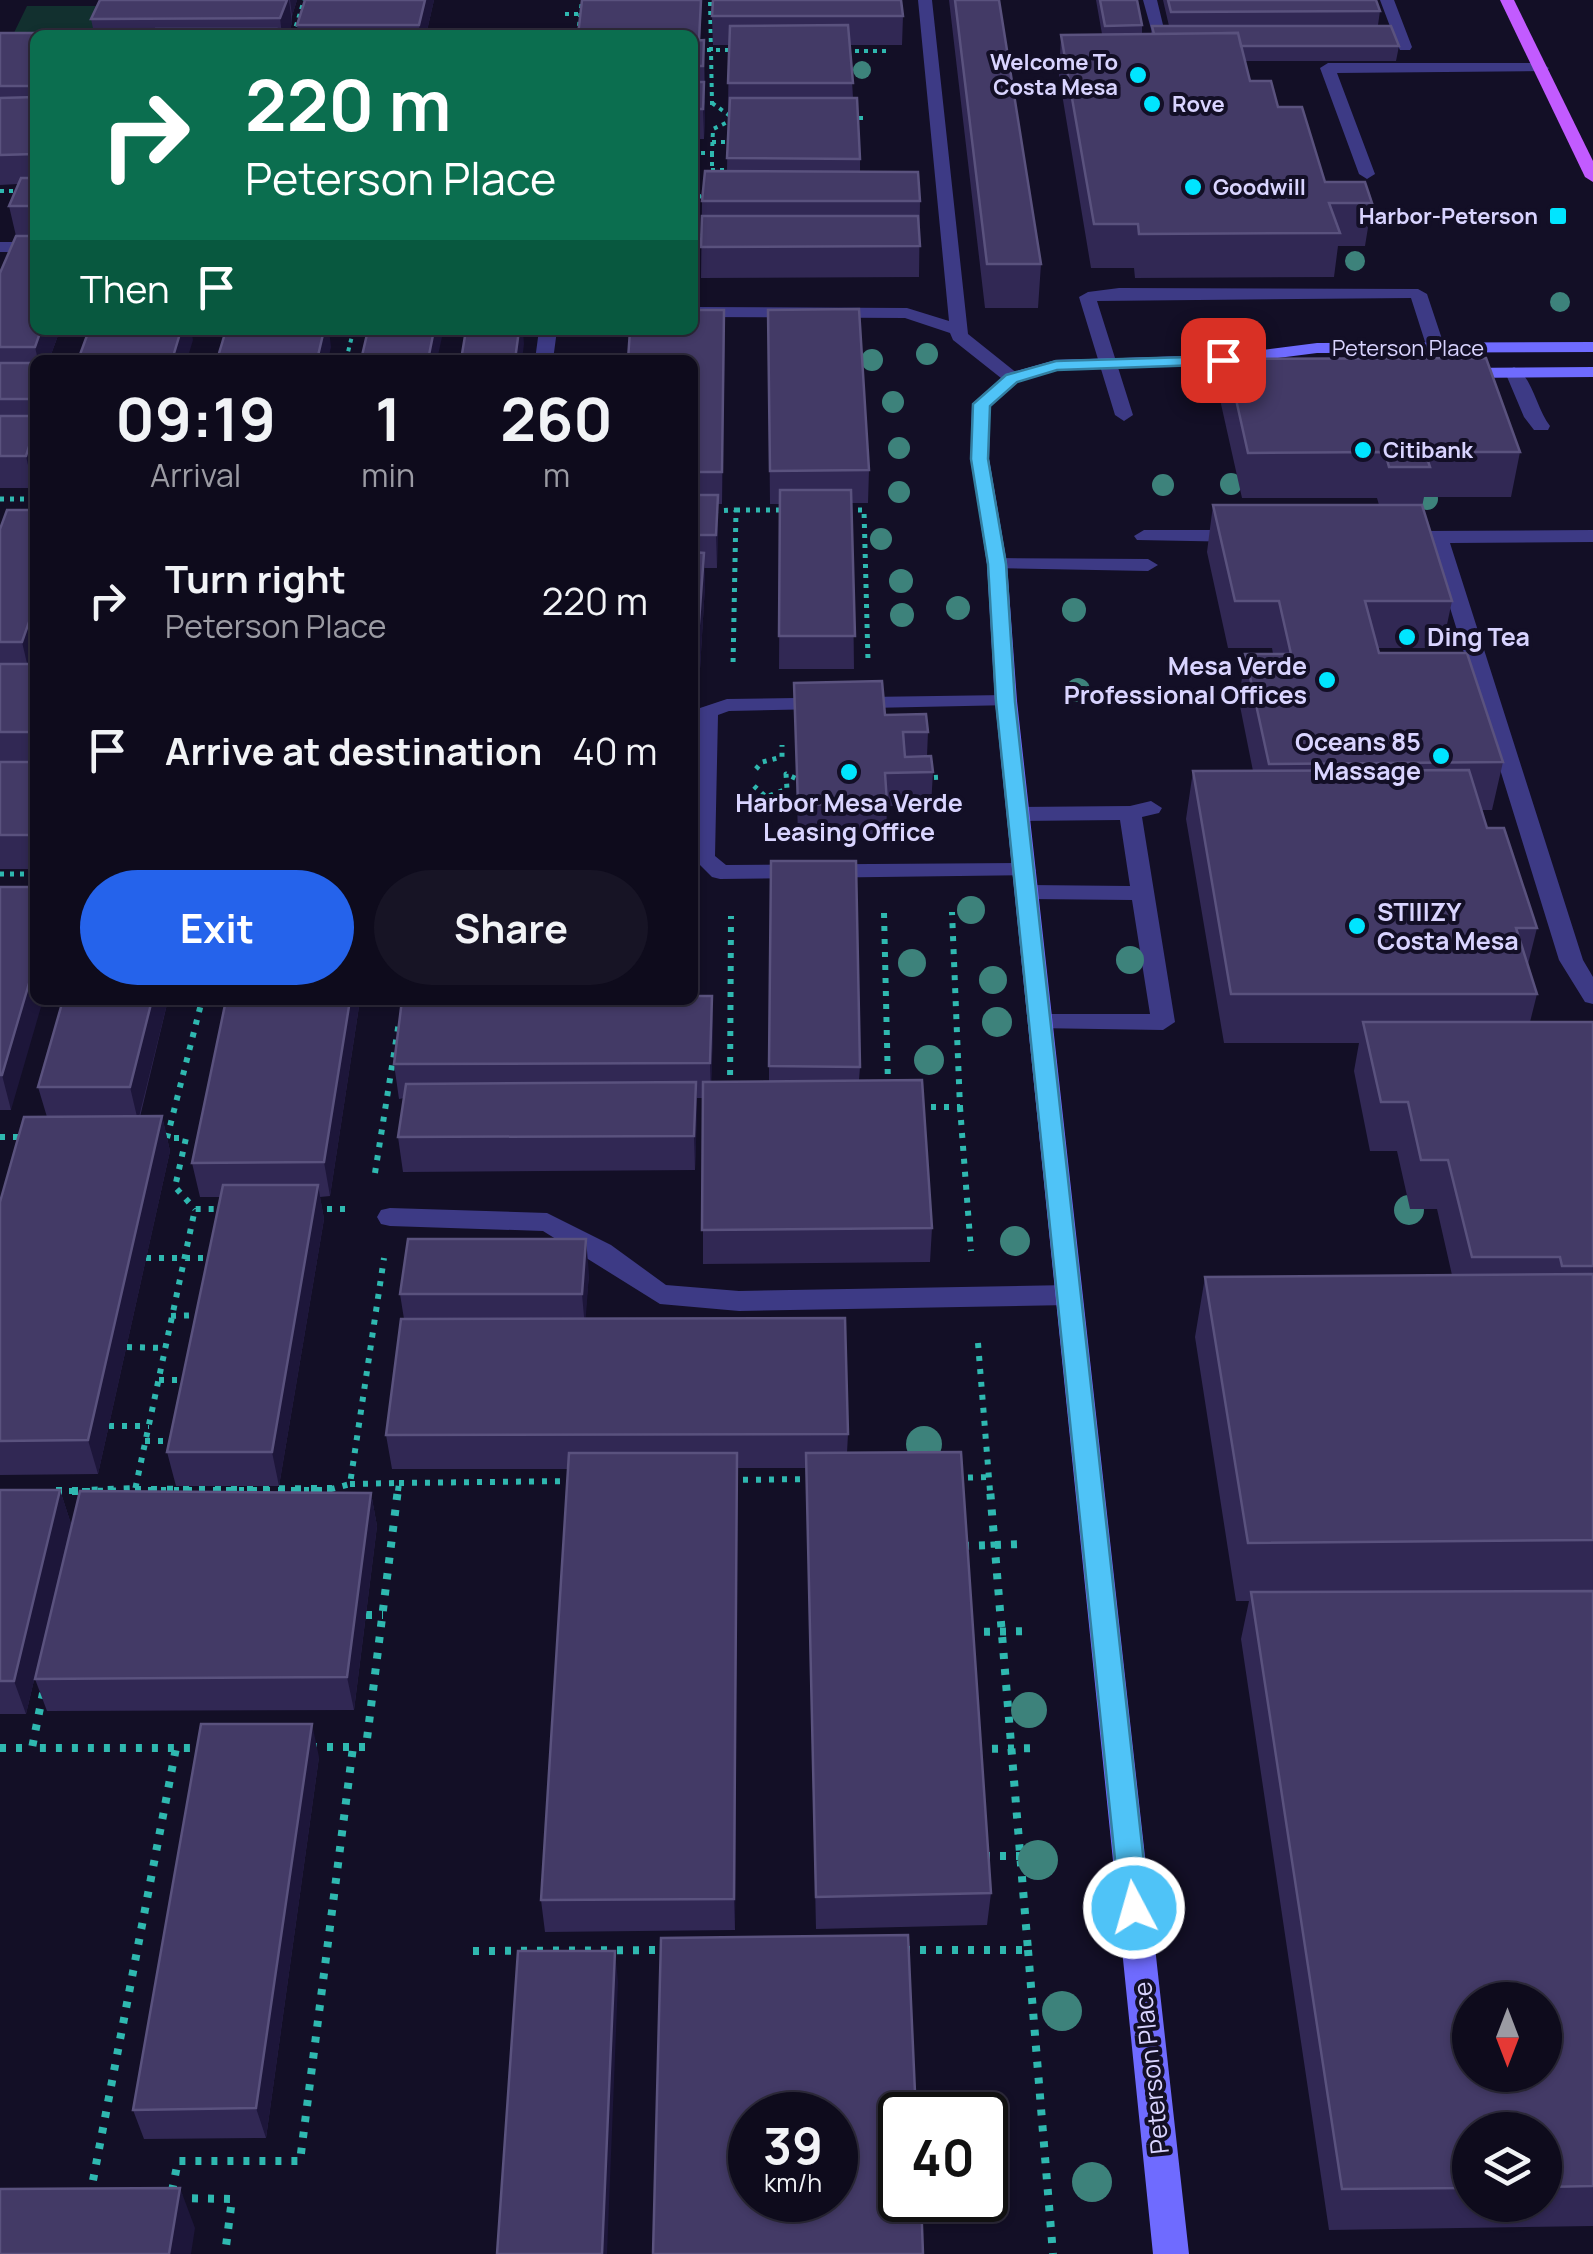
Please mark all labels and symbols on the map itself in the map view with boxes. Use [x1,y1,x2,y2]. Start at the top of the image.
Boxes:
place label: Welcome To Costa Mesa [990,47,1118,102]
marker: Welcome To Costa Mesa [1127,64,1149,86]
place label: Rove [1172,89,1225,119]
marker: Rove [1141,93,1163,115]
place label: Goodwill [1213,172,1306,202]
marker: Goodwill [1182,176,1204,198]
place label: Harbor-Peterson [1359,201,1538,231]
marker: Harbor-Peterson [1547,205,1569,227]
pin [1181,318,1266,403]
street label: Peterson Place [1332,333,1484,363]
place label: Citibank [1383,435,1474,465]
marker: Citibank [1352,439,1374,461]
place label: Ding Tea [1427,619,1530,654]
marker: Ding Tea [1396,626,1418,648]
place label: Mesa Verde Professional Offices [1064,648,1307,712]
marker: Mesa Verde Professional Offices [1316,669,1338,691]
place label: Oceans 85 Massage [1295,724,1421,788]
marker: Oceans 85 Massage [1430,745,1452,767]
marker: Harbor Mesa Verde Leasing Office [838,761,860,783]
place label: Harbor Mesa Verde Leasing Office [735,785,963,849]
place label: STIIIZY Costa Mesa [1377,894,1519,958]
marker: STIIIZY Costa Mesa [1346,915,1368,937]
position arrow [1082,1856,1186,1960]
street label: Peterson Place [1124,1980,1177,2156]
north arrow [1452,1982,1562,2092]
speed limit sign: 40 [878,2092,1008,2222]

